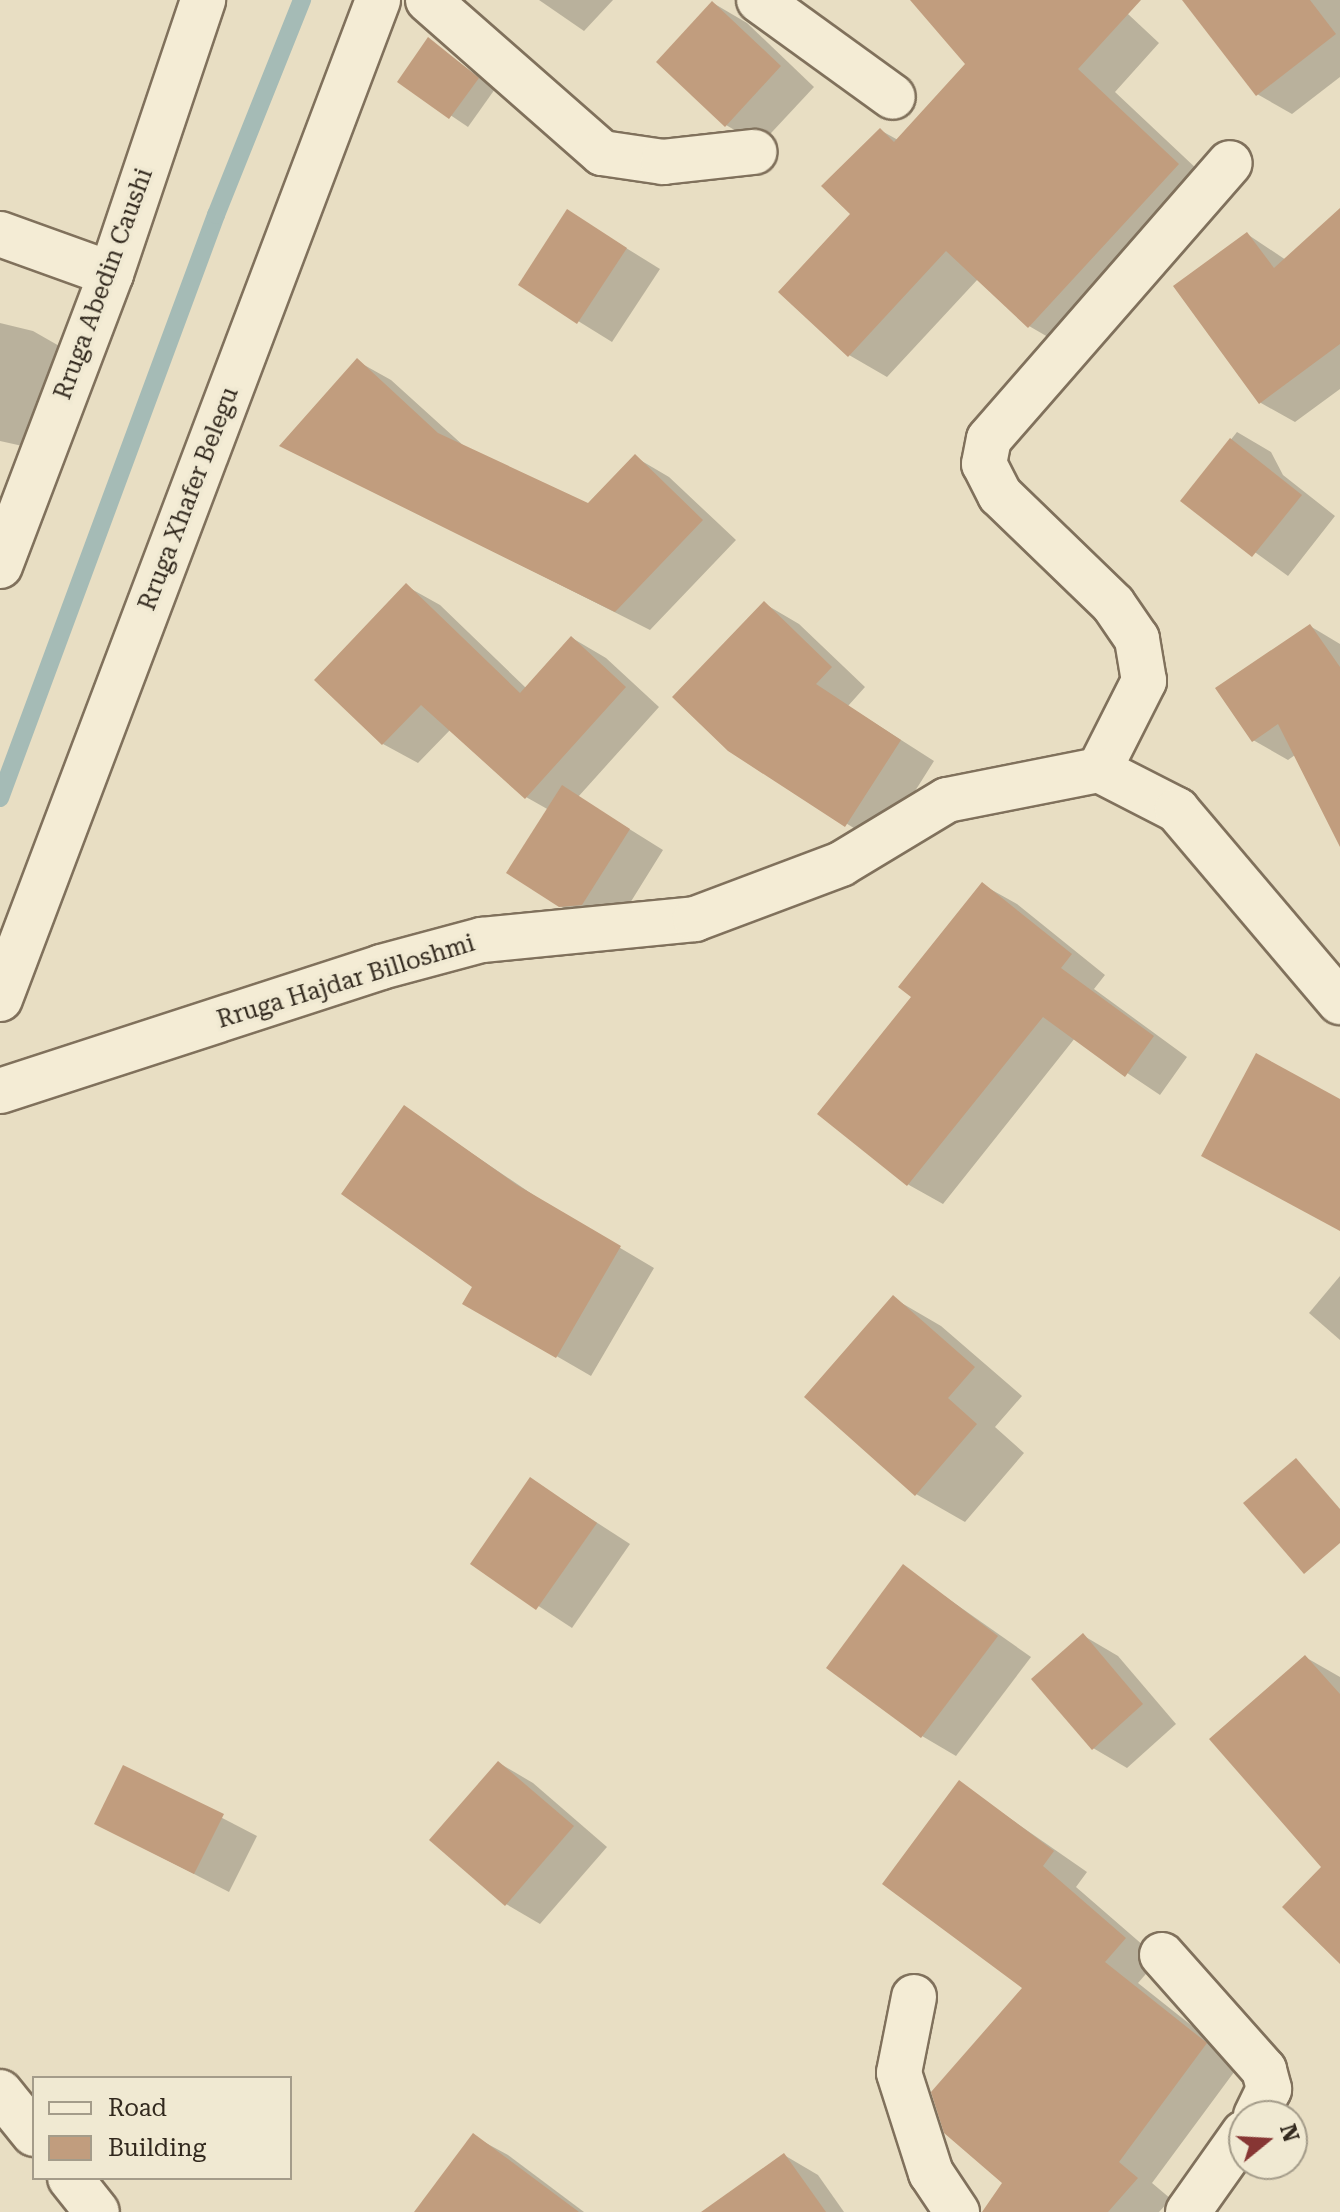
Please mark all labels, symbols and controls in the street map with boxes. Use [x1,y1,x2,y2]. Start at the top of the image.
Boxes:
street label: Rruga Abedin Caushi [49,164,159,404]
street label: Rruga Xhafer Belegu [133,383,245,615]
street label: Rruga Hajdar Billoshmi [214,929,478,1035]
legend [32,2076,292,2180]
text: Road [108,2094,167,2122]
north arrow [1228,2100,1308,2180]
text: N [1275,2121,1304,2145]
text: Building [108,2134,206,2162]

